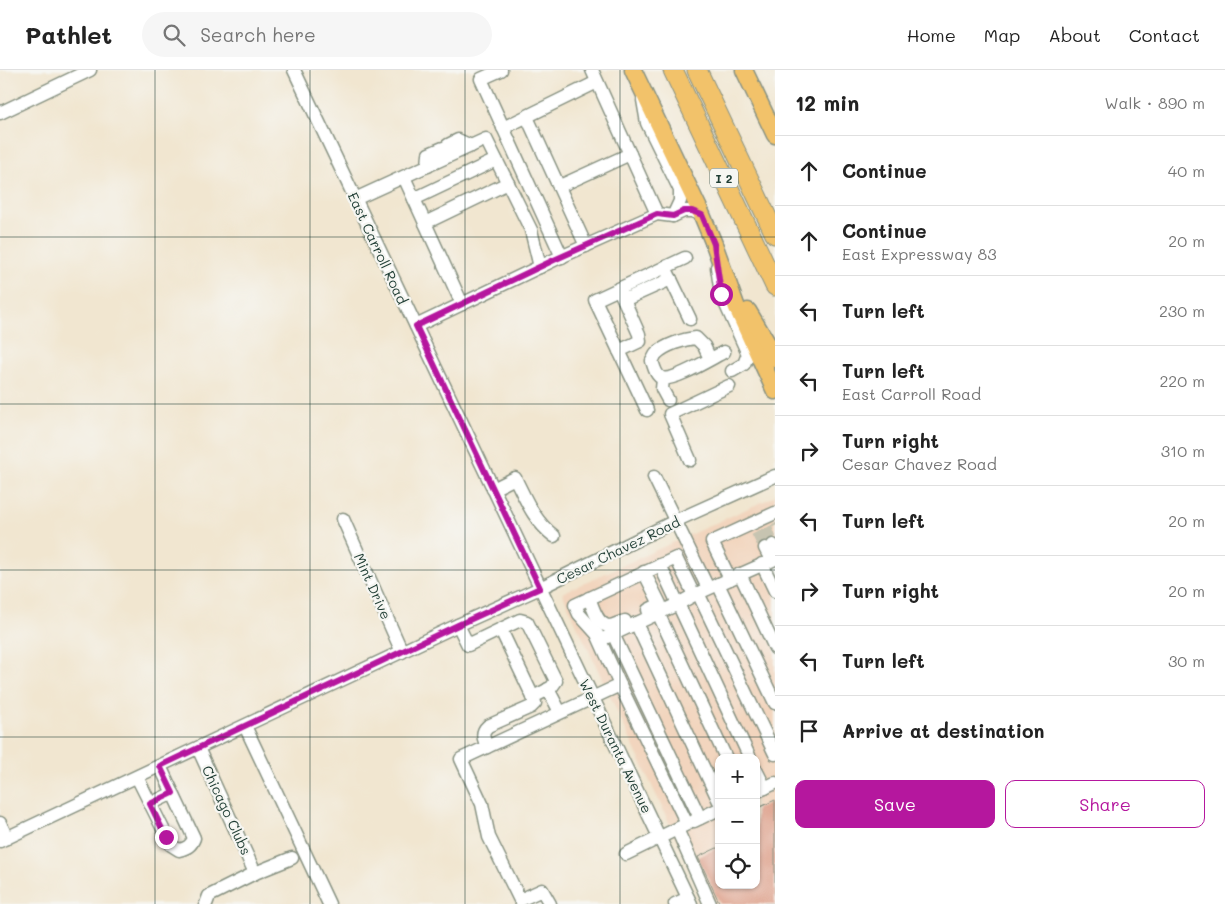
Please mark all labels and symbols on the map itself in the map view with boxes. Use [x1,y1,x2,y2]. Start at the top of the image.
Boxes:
road number: I 2 [710,169,738,188]
street label: East Carroll Road [344,189,412,307]
route start [710,283,733,306]
street label: Cesar Chavez Road [553,512,683,588]
street label: Mint Drive [350,550,396,622]
street label: West Duranta Avenue [575,676,657,816]
street label: Chicago Clubs [198,762,256,858]
route end [155,826,178,849]

